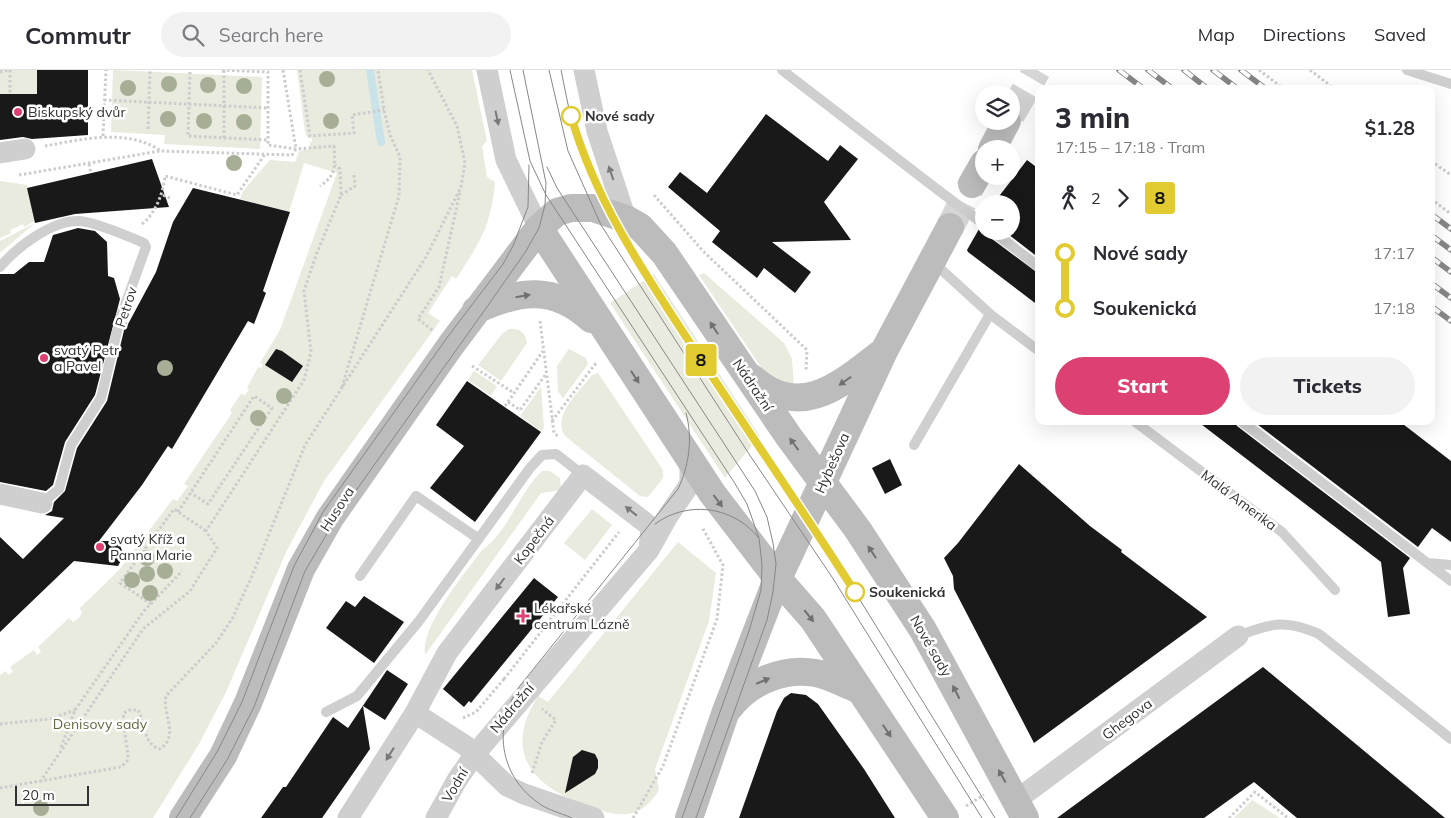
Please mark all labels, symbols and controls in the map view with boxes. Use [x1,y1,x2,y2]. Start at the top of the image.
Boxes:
search box [161,12,511,57]
text: Commutr [25,20,131,50]
icon: search [179,21,207,49]
text: Search here [219,23,323,47]
text: Map [1198,23,1235,46]
text: Directions [1263,23,1346,46]
text: Saved [1374,23,1426,46]
map controls [975,85,1020,240]
button: layers [975,85,1020,130]
text: 3 min [1055,100,1130,135]
place label: Biskupský dvůr [28,103,126,121]
marker: Biskupský dvůr [12,106,24,118]
marker: Nové sady [561,106,581,126]
place label: Nové sady [585,107,655,125]
one-way arrow [493,110,501,126]
text: $1.28 [1365,116,1415,140]
text: 17:15 – 17:18 · Tram [1055,137,1205,157]
button: + [975,140,1020,185]
one-way arrow [607,165,614,180]
icon: walk [1055,184,1083,212]
icon: forward [1109,184,1137,212]
text: 8 [1155,186,1165,209]
text: 2 [1091,188,1101,208]
button: − [975,195,1020,240]
text: Nové sady [1093,241,1188,265]
text: 17:17 [1373,243,1415,263]
street label: Petrov [111,284,141,330]
one-way arrow [515,292,531,300]
text: Soukenická [1093,296,1197,320]
text: 17:18 [1373,298,1415,318]
one-way arrow [709,321,719,334]
place label: svatý Petr a Pavel [54,341,120,375]
line badge: 8 [685,344,717,376]
text: 8 [696,348,706,371]
marker: svatý Petr a Pavel [38,352,50,364]
street label: Nádražní [729,355,777,415]
button: Start [1055,357,1230,415]
button: Tickets [1240,357,1415,415]
one-way arrow [630,370,640,383]
one-way arrow [838,376,852,386]
street label: Hybešova [811,430,853,496]
one-way arrow [789,437,799,451]
street label: Malá Amerika [1198,466,1280,534]
street label: Husova [316,483,358,535]
one-way arrow [713,494,723,508]
one-way arrow [625,506,638,517]
street label: Kopečná [510,512,558,568]
place label: svatý Kříž a Panna Marie [110,530,192,564]
marker: svatý Kříž a Panna Marie [94,541,106,553]
one-way arrow [868,546,877,559]
one-way arrow [495,577,505,590]
marker: Soukenická [845,582,865,602]
place label: Soukenická [869,583,945,601]
place label: Lékařské centrum Lázně [534,599,630,633]
marker: Lékařské centrum Lázně [516,609,530,623]
one-way arrow [804,609,815,622]
street label: Nové sady [906,612,956,680]
one-way arrow [756,677,771,685]
street label: Nádražní [486,679,538,737]
one-way arrow [952,684,960,699]
street label: Ghegova [1098,694,1156,744]
park label: Denisovy sady [53,715,148,733]
one-way arrow [882,724,892,737]
one-way arrow [385,748,394,761]
street label: Vodní [438,764,473,805]
one-way arrow [997,770,1006,783]
scale bar [15,783,89,806]
text: 20 m [22,786,55,804]

